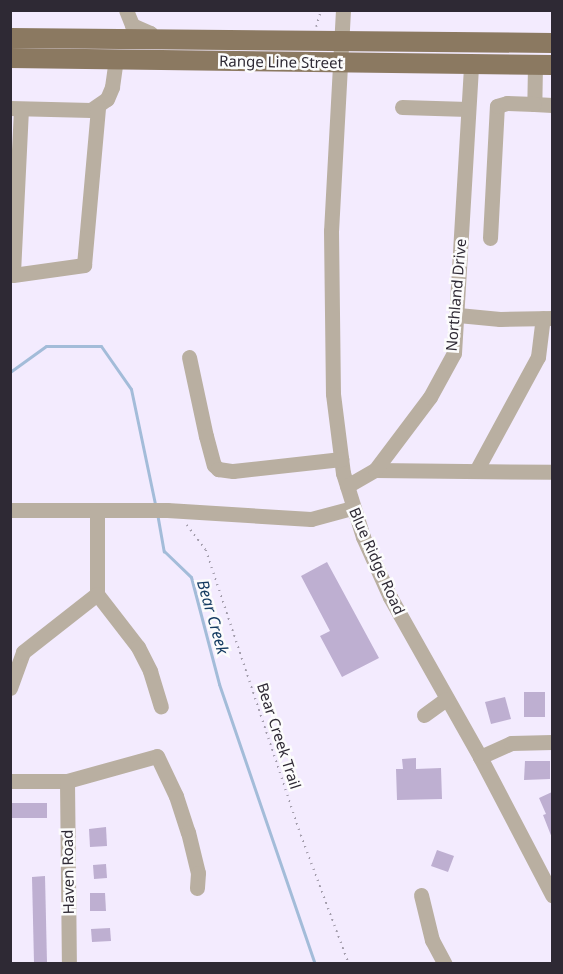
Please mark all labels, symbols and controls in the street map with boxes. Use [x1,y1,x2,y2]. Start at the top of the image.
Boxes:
street label: Range Line Street [219,52,343,72]
street label: Northland Drive [442,238,470,352]
street label: Blue Ridge Road [345,505,409,617]
water label: Bear Creek [193,578,233,656]
street label: Bear Creek Trail [253,681,305,791]
street label: Haven Road [58,829,78,915]

